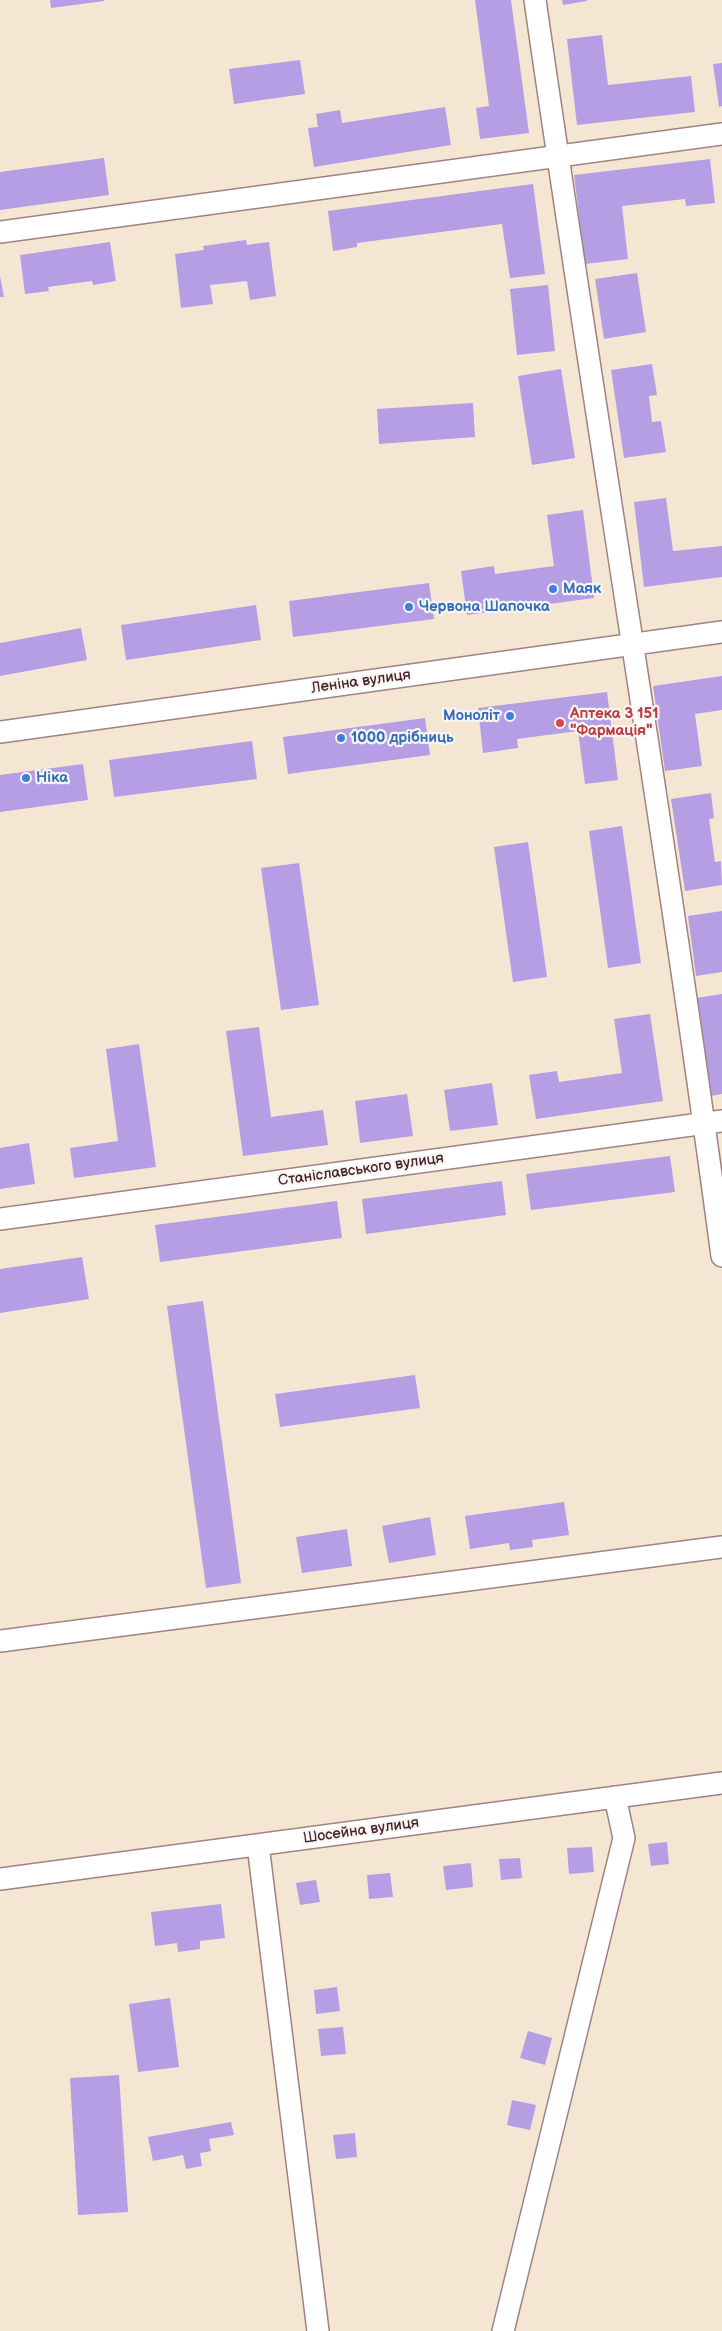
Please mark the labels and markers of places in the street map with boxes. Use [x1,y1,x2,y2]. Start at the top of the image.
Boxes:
place label: Маяк [563,580,601,598]
marker: Маяк [547,583,559,595]
place label: Червона Шапочка [419,598,550,616]
marker: Червона Шапочка [403,601,415,613]
place label: Аптека 3 151 "Фармація" [570,705,659,740]
place label: Моноліт [443,707,500,725]
marker: Моноліт [504,710,516,722]
marker: Аптека 3 151 "Фармація" [554,717,566,729]
place label: 1000 дрібниць [351,729,454,747]
marker: 1000 дрібниць [335,732,347,744]
place label: Ніка [36,769,68,787]
marker: Ніка [20,772,32,784]

